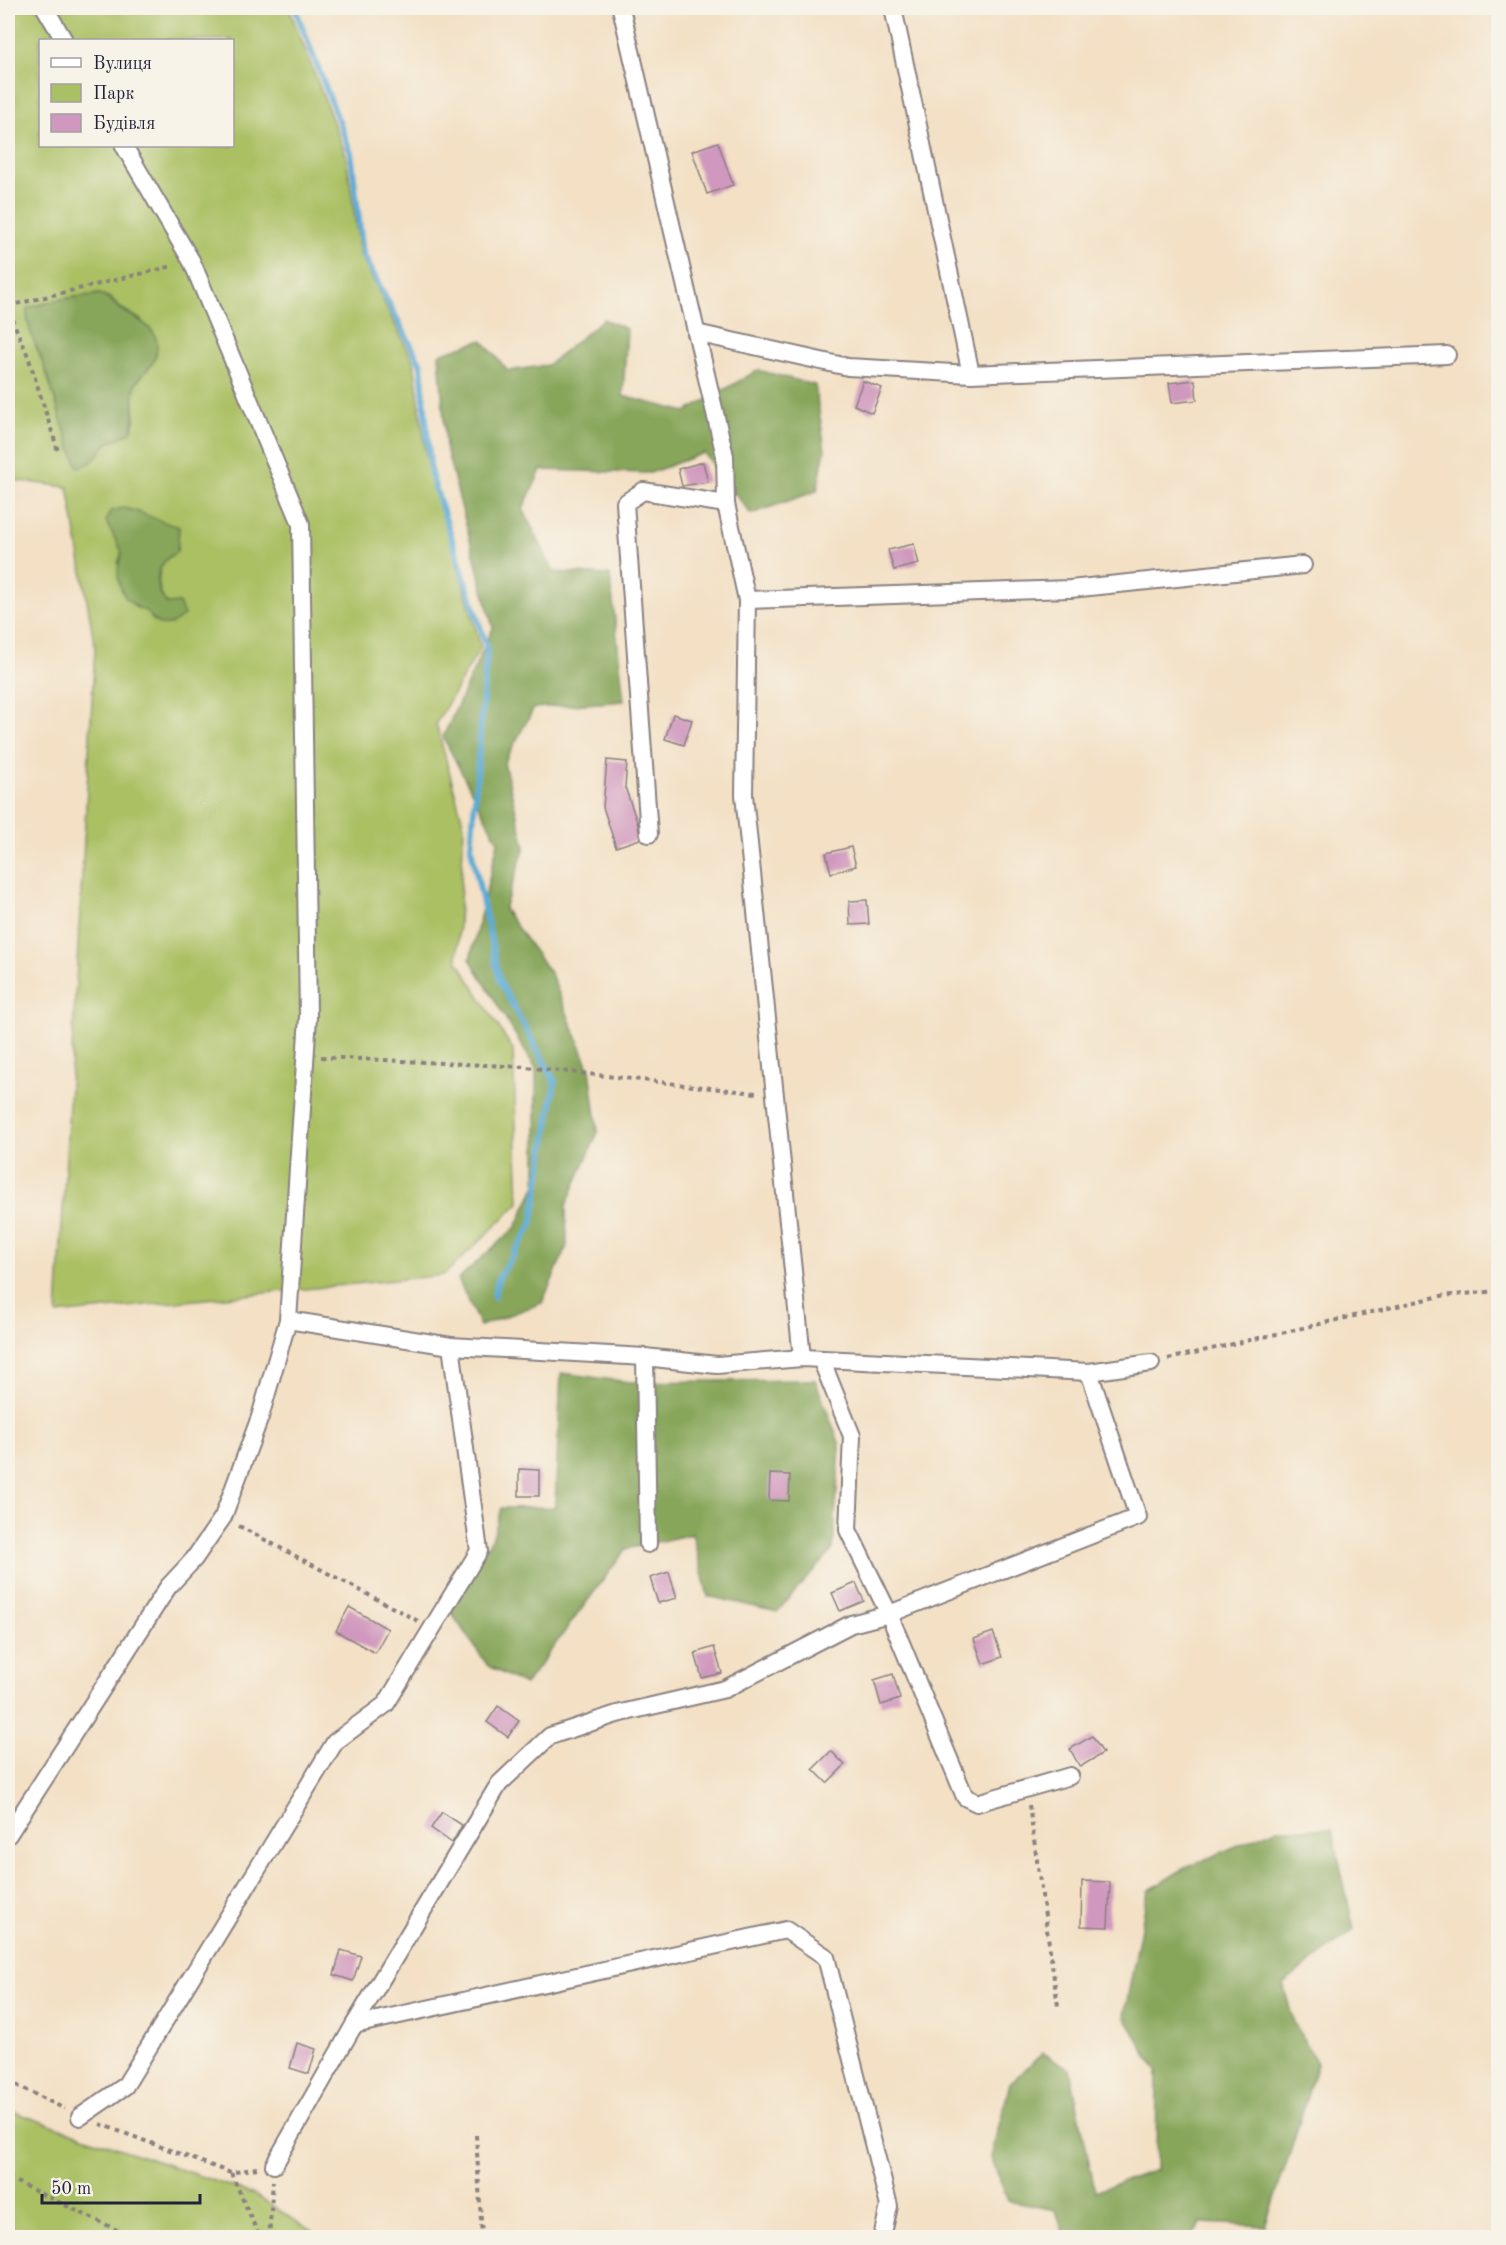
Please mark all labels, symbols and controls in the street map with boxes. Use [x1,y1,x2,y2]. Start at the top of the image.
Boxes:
legend [39,39,234,147]
text: Вулиця [93,55,152,73]
text: Парк [93,85,134,103]
text: Будівля [93,115,155,133]
scale bar [42,2167,200,2205]
text: 50 m [51,2180,91,2198]

